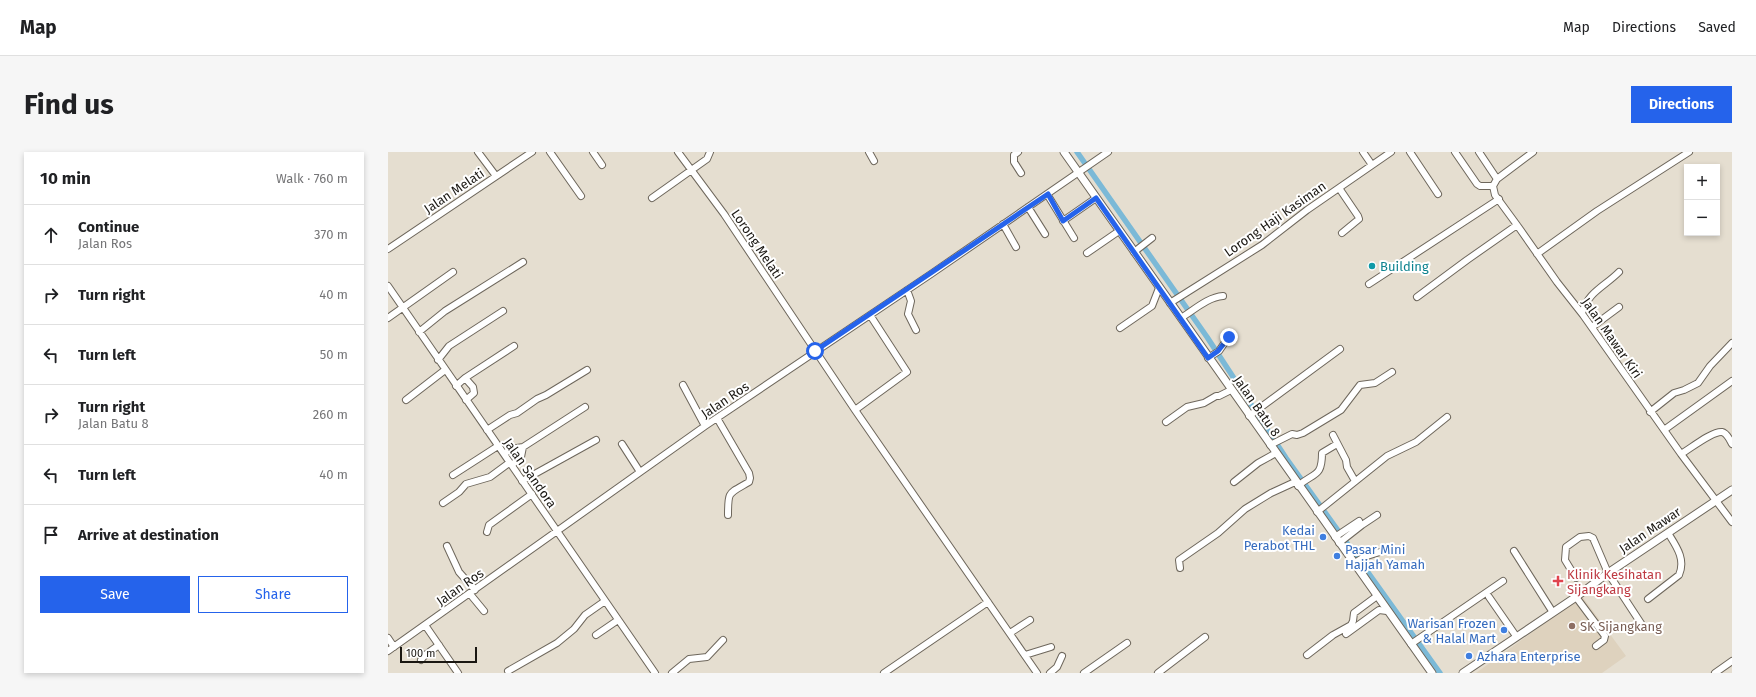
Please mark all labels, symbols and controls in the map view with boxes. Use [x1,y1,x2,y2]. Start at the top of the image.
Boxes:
text: Map [20,16,57,39]
text: Map [1563,19,1590,36]
text: Directions [1612,19,1676,36]
text: Saved [1698,19,1736,36]
button: Directions [1631,86,1732,123]
text: Find us [24,88,114,121]
map controls [1684,164,1720,236]
button: + [1684,164,1720,200]
street label: Jalan Melati [421,165,487,217]
text: 10 min [40,168,91,189]
text: Walk · 760 m [276,171,348,186]
street label: Lorong Haji Kasiman [1221,178,1329,260]
button: − [1684,200,1720,236]
street label: Lorong Melati [728,207,786,281]
text: Continue [78,218,139,236]
icon: ahead [40,224,62,246]
text: 370 m [314,227,348,242]
text: Jalan Ros [78,236,132,251]
place label: Building [1380,259,1429,274]
marker: Building [1367,261,1377,271]
icon: right [40,284,62,306]
text: Turn right [78,286,145,304]
text: 40 m [319,287,348,302]
street label: Jalan Mawar Kiri [1579,295,1645,381]
route end [1220,328,1238,346]
route start [806,342,824,360]
icon: left [40,344,62,366]
text: Turn left [78,346,136,364]
text: 50 m [320,347,348,362]
street label: Jalan Batu 8 [1231,373,1283,439]
street label: Jalan Ros [698,379,752,421]
text: Turn right [78,398,145,416]
icon: right [40,404,62,426]
text: 260 m [313,407,348,422]
text: Jalan Batu 8 [78,416,149,431]
street label: Jalan Sandora [500,435,560,511]
icon: left [40,464,62,486]
text: Turn left [78,466,136,484]
text: 40 m [319,467,348,482]
street label: Jalan Mawar [1616,504,1684,556]
place label: Kedai Perabot THL [1244,523,1316,553]
icon: arrive [40,524,62,546]
text: Arrive at destination [78,526,219,544]
marker: Kedai Perabot THL [1318,532,1328,542]
place label: Pasar Mini Hajjah Yamah [1345,542,1425,572]
marker: Pasar Mini Hajjah Yamah [1332,551,1342,561]
street label: Jalan Ros [434,565,486,609]
place label: Klinik Kesihatan Sijangkang [1567,567,1662,597]
marker: Klinik Kesihatan Sijangkang [1552,575,1564,587]
button: Save [40,576,190,613]
button: Share [198,576,348,613]
place label: Warisan Frozen & Halal Mart [1407,616,1496,646]
place label: SK Sijangkang [1580,619,1662,634]
marker: SK Sijangkang [1567,621,1577,631]
marker: Warisan Frozen & Halal Mart [1499,625,1509,635]
scale bar [400,645,477,664]
text: 100 m [406,647,435,660]
place label: Azhara Enterprise [1477,649,1581,664]
marker: Azhara Enterprise [1464,651,1474,661]

